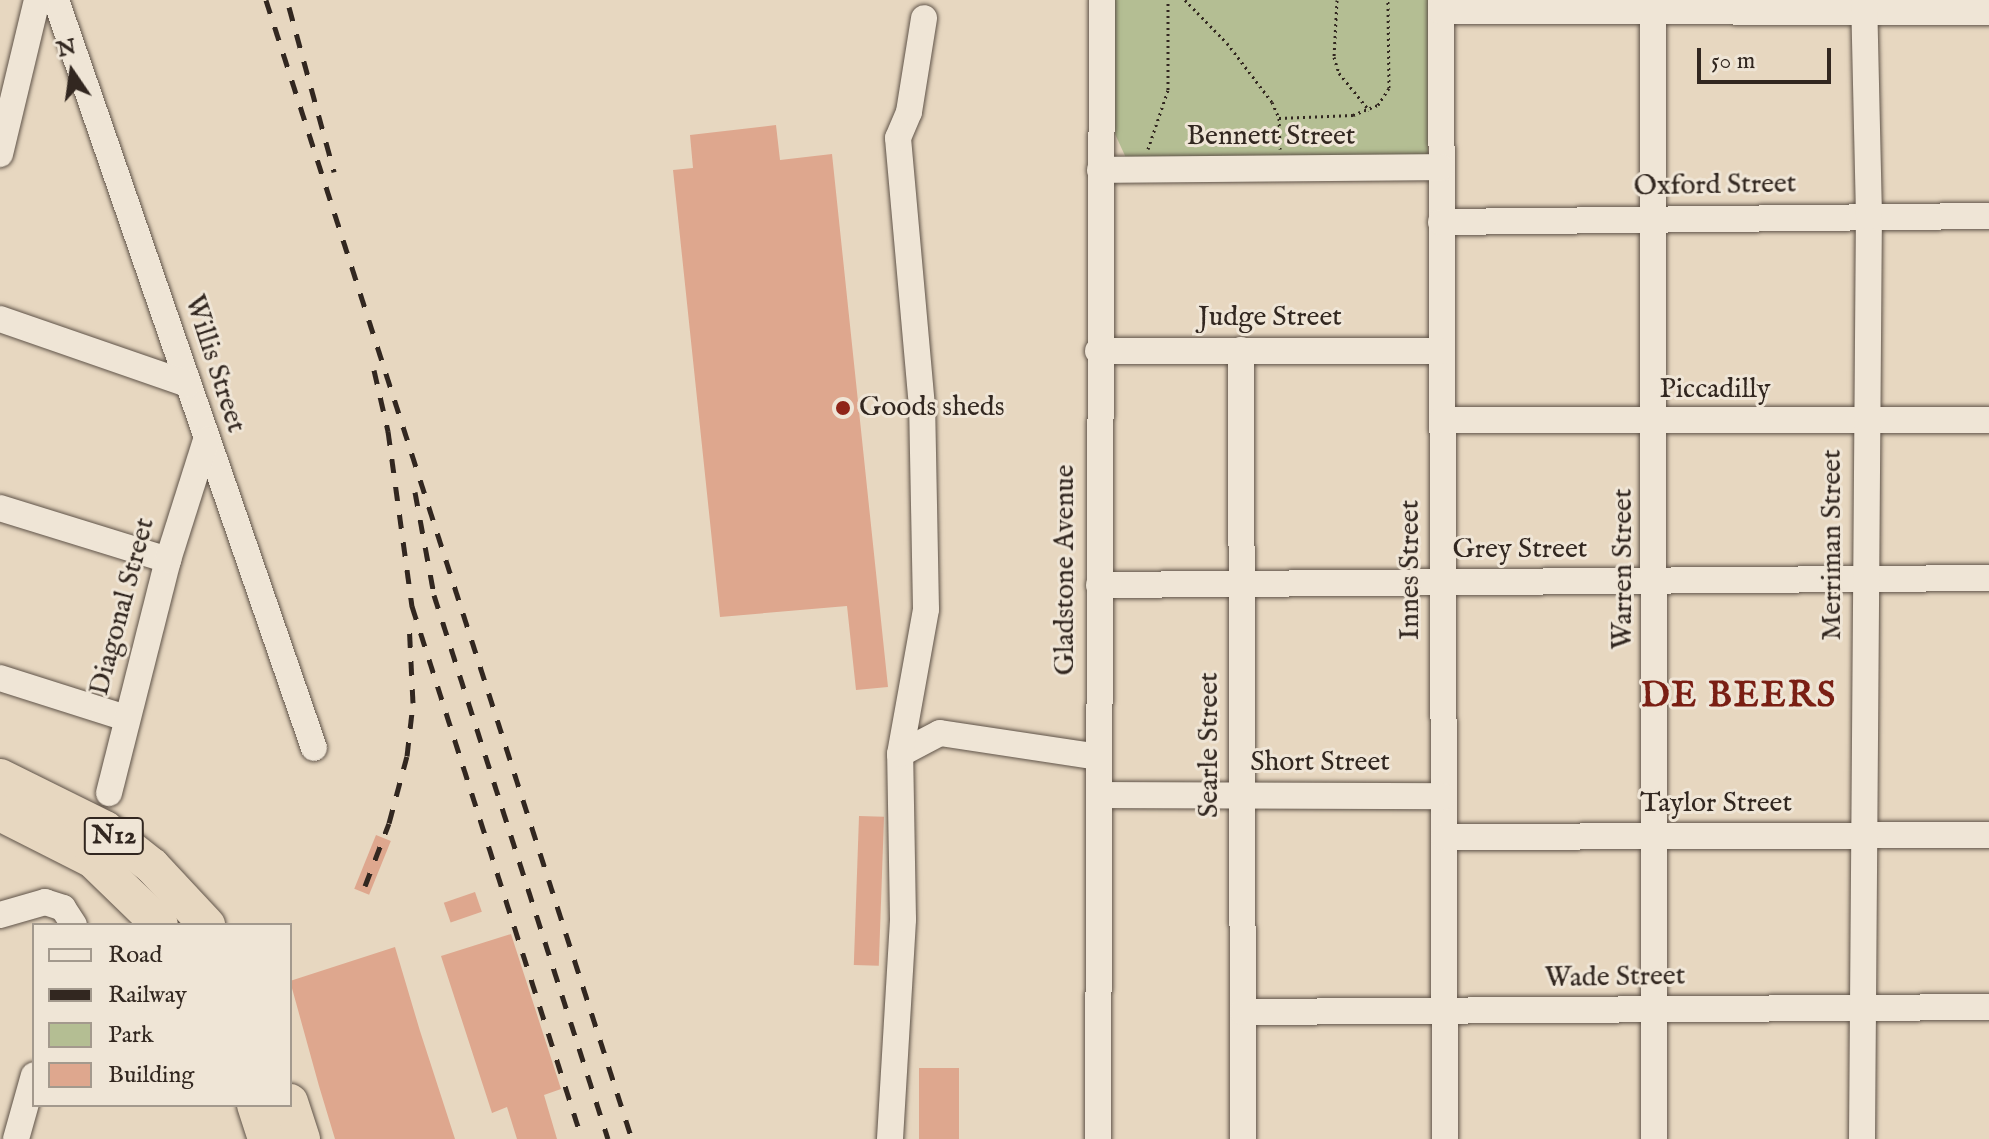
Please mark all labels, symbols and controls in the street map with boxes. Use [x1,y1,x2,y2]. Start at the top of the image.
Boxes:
north arrow [32,32,112,112]
scale bar [1701,32,1835,82]
text: N [54,33,79,64]
text: 50 m [1711,46,1755,77]
street label: Bennett Street [1187,120,1355,154]
street label: Oxford Street [1633,168,1797,204]
street label: Willis Street [176,291,252,437]
street label: Judge Street [1198,301,1342,335]
street label: Piccadilly [1660,373,1770,407]
place label: Goods sheds [859,391,1005,425]
marker: Goods sheds [834,399,852,417]
street label: Merriman Street [1816,449,1850,641]
street label: Gladstone Avenue [1049,465,1083,675]
street label: Warren Street [1607,488,1641,650]
street label: Innes Street [1394,500,1428,640]
street label: Diagonal Street [83,515,163,699]
street label: Grey Street [1453,533,1587,567]
street label: Searle Street [1193,672,1227,818]
district label: DE BEERS [1641,675,1837,719]
street label: Short Street [1250,746,1390,780]
street label: Taylor Street [1640,787,1792,821]
road number: N12 [82,814,146,858]
legend [32,923,292,1107]
text: Road [108,940,162,971]
street label: Wade Street [1544,960,1686,996]
text: Railway [108,980,187,1011]
text: Park [108,1020,154,1051]
text: Building [108,1060,194,1091]

